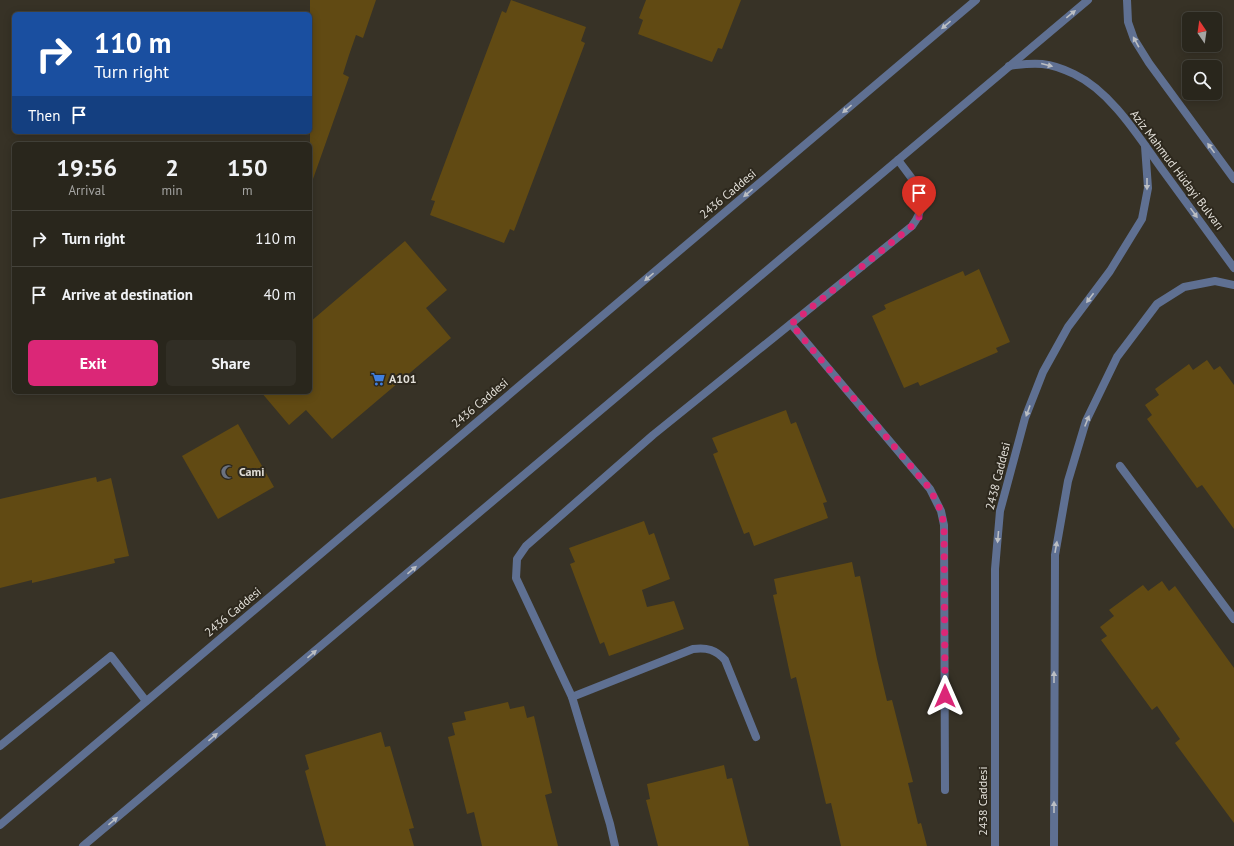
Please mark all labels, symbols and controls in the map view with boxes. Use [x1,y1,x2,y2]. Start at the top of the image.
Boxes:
one-way arrow [1065,10,1076,19]
north arrow [1182,12,1222,52]
map controls [1182,12,1222,100]
one-way arrow [941,21,952,30]
text: 110 m [94,24,171,61]
icon: right [28,28,80,80]
one-way arrow [1133,36,1140,47]
text: Turn right [94,60,169,83]
button: search [1182,60,1222,100]
one-way arrow [1041,62,1053,68]
icon: arrive [68,104,90,126]
one-way arrow [842,105,853,114]
text: Then [28,106,60,125]
street label: Aziz Mahmud Hüdayi Bulvarı [1127,107,1227,233]
one-way arrow [1207,142,1215,153]
text: 19:56 [56,152,117,183]
text: 2 [165,152,179,183]
text: 150 [227,152,268,183]
street label: 2436 Caddesi [696,166,759,222]
pin [902,176,936,217]
one-way arrow [1144,178,1150,191]
text: Arrival [69,182,105,199]
text: min [161,182,183,199]
text: m [242,182,253,199]
icon: arrive [908,182,930,204]
one-way arrow [743,188,753,197]
one-way arrow [1190,207,1198,218]
icon: right [28,228,50,250]
text: Turn right [62,229,125,248]
text: 110 m [255,229,296,248]
one-way arrow [643,272,654,281]
icon: arrive [28,284,50,306]
text: Arrive at destination [62,285,193,304]
text: 40 m [263,285,296,304]
one-way arrow [1086,293,1094,303]
button: Exit [28,340,158,386]
button: Share [166,340,296,386]
supermarket icon: A101 [370,371,386,387]
place label: A101 [389,371,417,386]
street label: 2436 Caddesi [448,375,511,431]
one-way arrow [1024,406,1030,418]
one-way arrow [1084,415,1090,427]
street label: 2438 Caddesi [982,440,1013,511]
mosque icon: Cami [220,464,236,480]
place label: Cami [239,464,264,479]
one-way arrow [994,531,1001,544]
one-way arrow [1054,541,1060,553]
one-way arrow [407,566,417,575]
street label: 2436 Caddesi [201,584,264,640]
one-way arrow [307,649,318,658]
one-way arrow [1051,670,1057,683]
position arrow [924,675,966,717]
one-way arrow [207,733,218,742]
street label: 2438 Caddesi [975,766,990,836]
one-way arrow [1051,800,1057,813]
one-way arrow [108,816,119,825]

